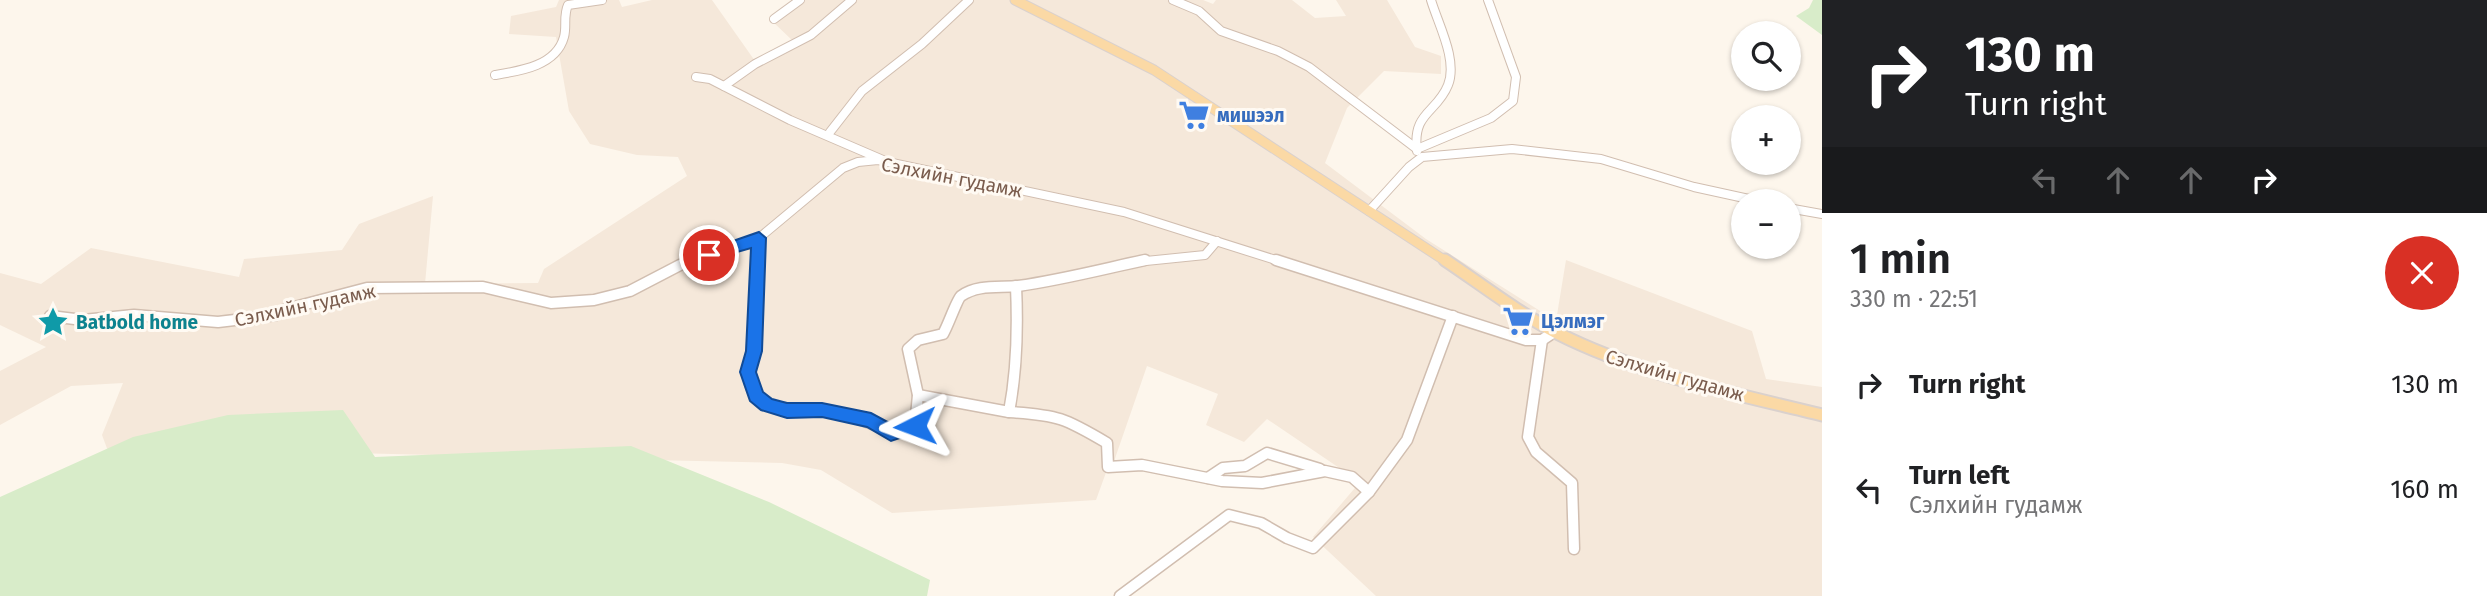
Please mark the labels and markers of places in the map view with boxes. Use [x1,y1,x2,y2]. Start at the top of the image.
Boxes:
supermarket icon: мишээл [1177,98,1211,132]
place label: мишээл [1217,104,1285,127]
pin [679,225,739,285]
supermarket icon: Цэлмэг [1501,304,1535,338]
place icon: Batbold home [36,305,70,339]
place label: Цэлмэг [1541,310,1605,333]
place label: Batbold home [76,311,198,334]

